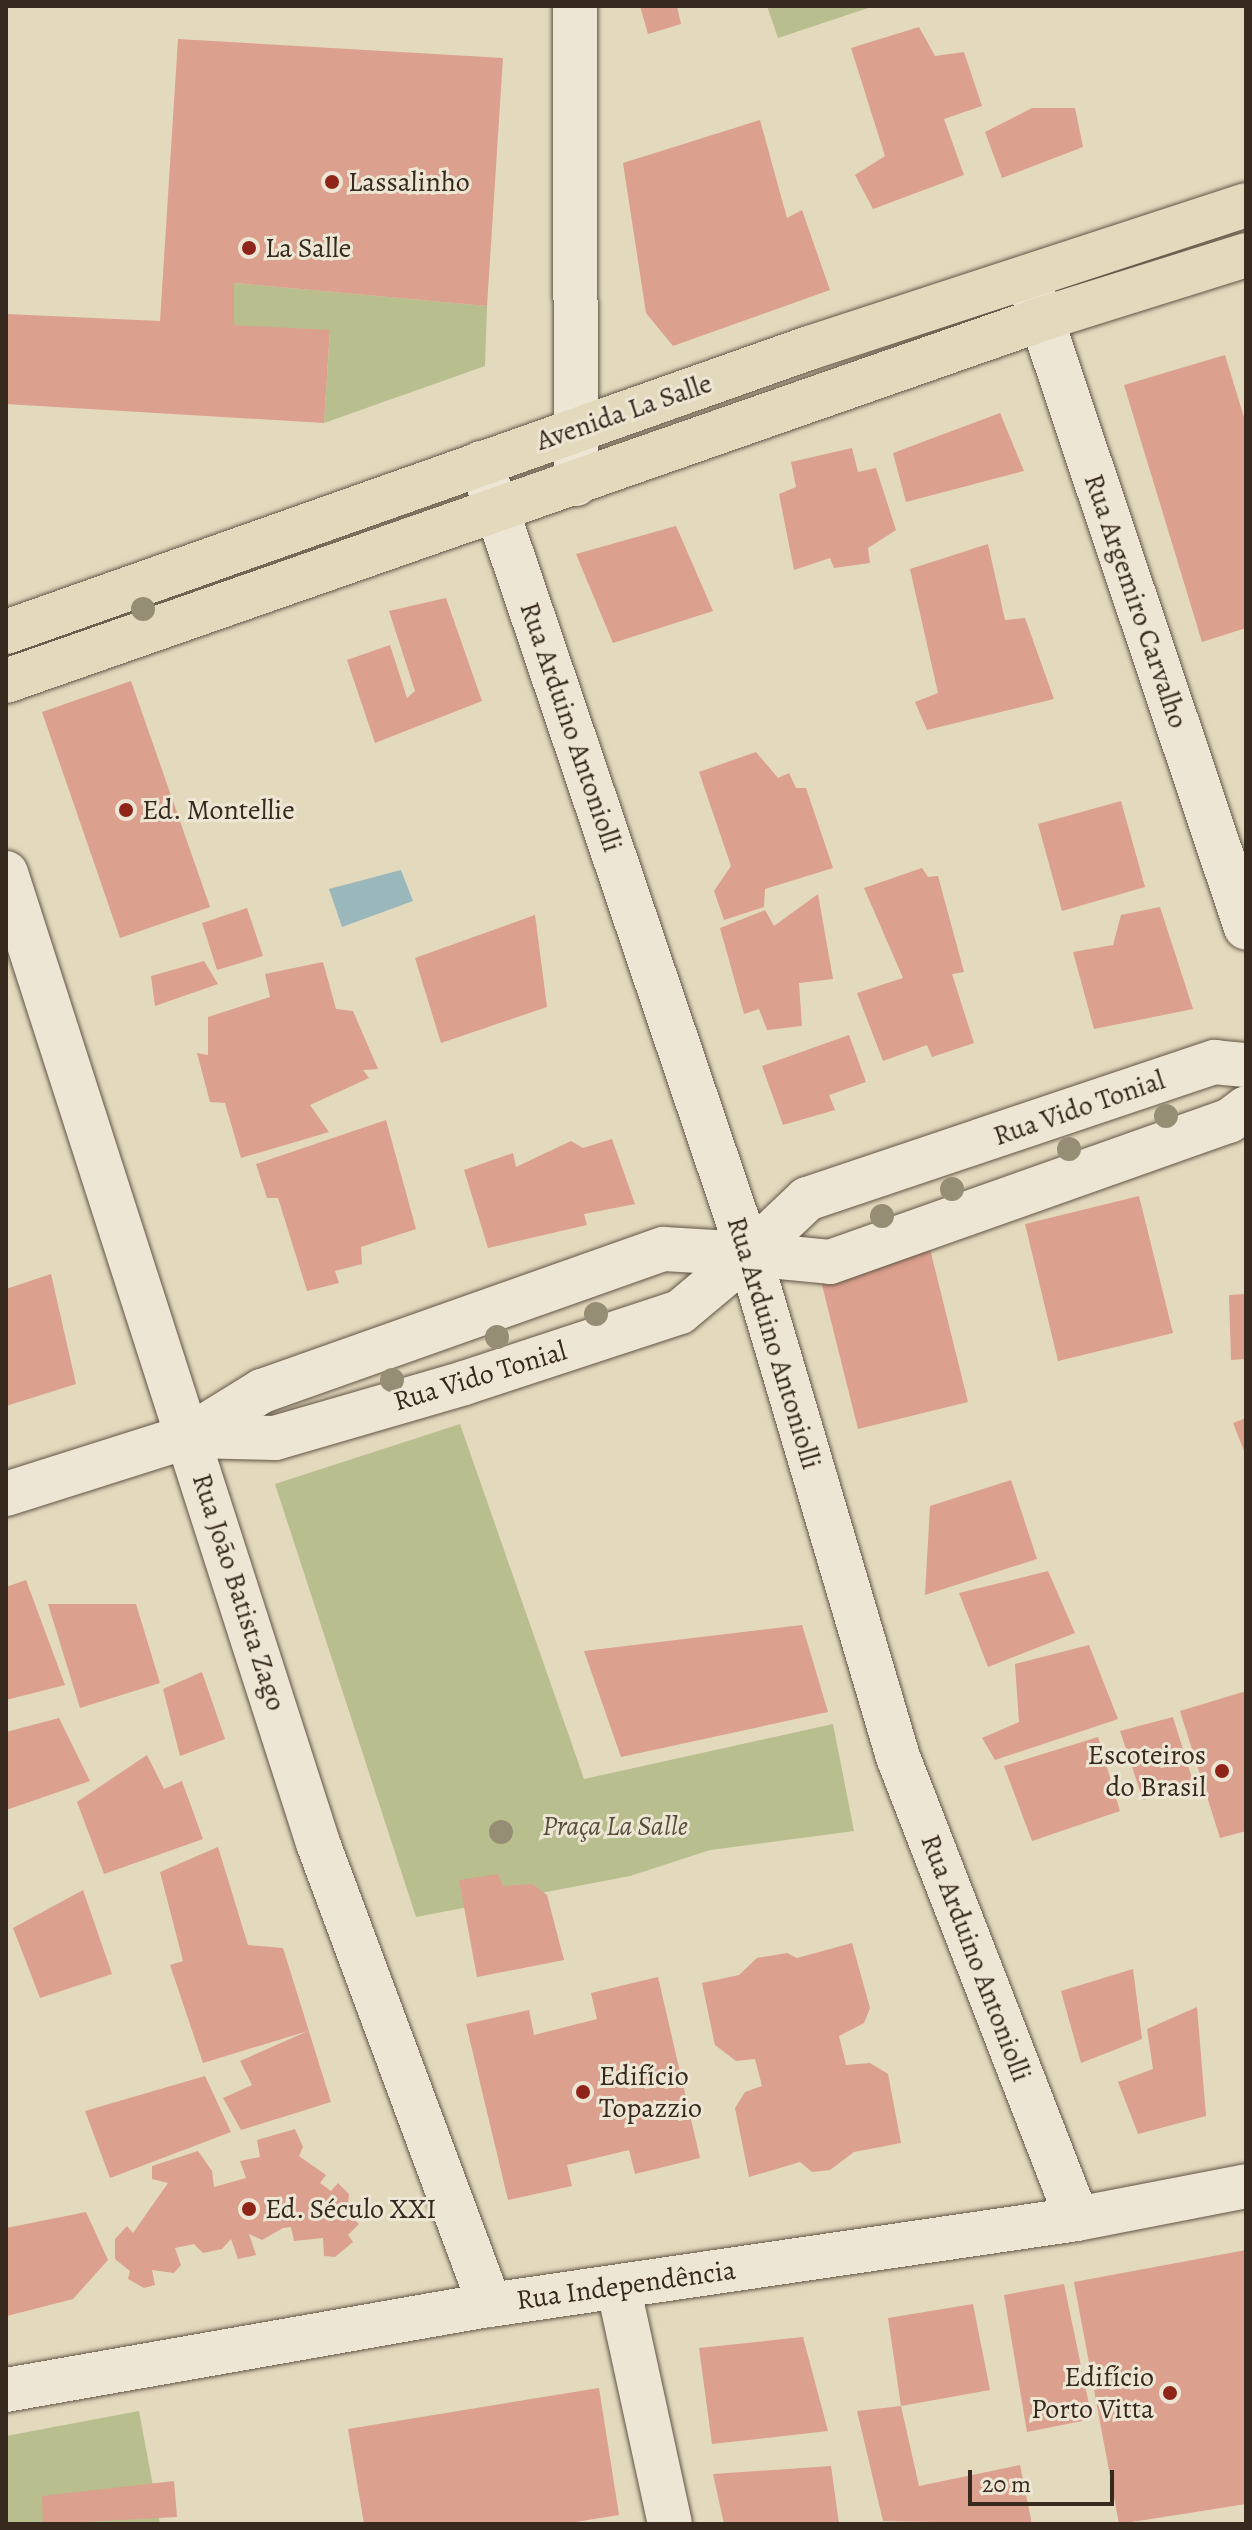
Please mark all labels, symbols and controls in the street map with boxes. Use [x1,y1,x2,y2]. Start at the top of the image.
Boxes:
place label: Lassalinho [348,165,470,199]
marker: Lassalinho [323,173,341,191]
place label: La Salle [265,231,351,265]
marker: La Salle [240,239,258,257]
street label: Avenida La Salle [532,366,716,458]
street label: Rua Argemiro Carvalho [1077,469,1195,733]
street label: Rua Arduino Antoniolli [512,598,630,856]
place label: Ed. Montellie [142,793,295,827]
marker: Ed. Montellie [117,801,135,819]
street label: Rua Vido Tonial [989,1063,1169,1153]
street label: Rua Arduino Antoniolli [720,1213,828,1473]
street label: Rua Vido Tonial [389,1334,571,1418]
street label: Rua João Batista Zago [185,1469,293,1715]
place label: Escoteiros do Brasil [1087,1738,1206,1804]
marker: Escoteiros do Brasil [1213,1762,1231,1780]
park label: Praça La Salle [542,1809,688,1843]
street label: Rua Arduino Antoniolli [913,1830,1039,2086]
place label: Edifício Topazzio [599,2059,702,2125]
marker: Edifício Topazzio [574,2083,592,2101]
place label: Ed. Século XXI [265,2192,437,2226]
marker: Ed. Século XXI [240,2200,258,2218]
street label: Rua Independência [514,2253,738,2317]
place label: Edifício Porto Vitta [1031,2360,1154,2426]
marker: Edifício Porto Vitta [1161,2384,1179,2402]
scale bar [972,2454,1118,2504]
text: 20 m [982,2468,1031,2500]

